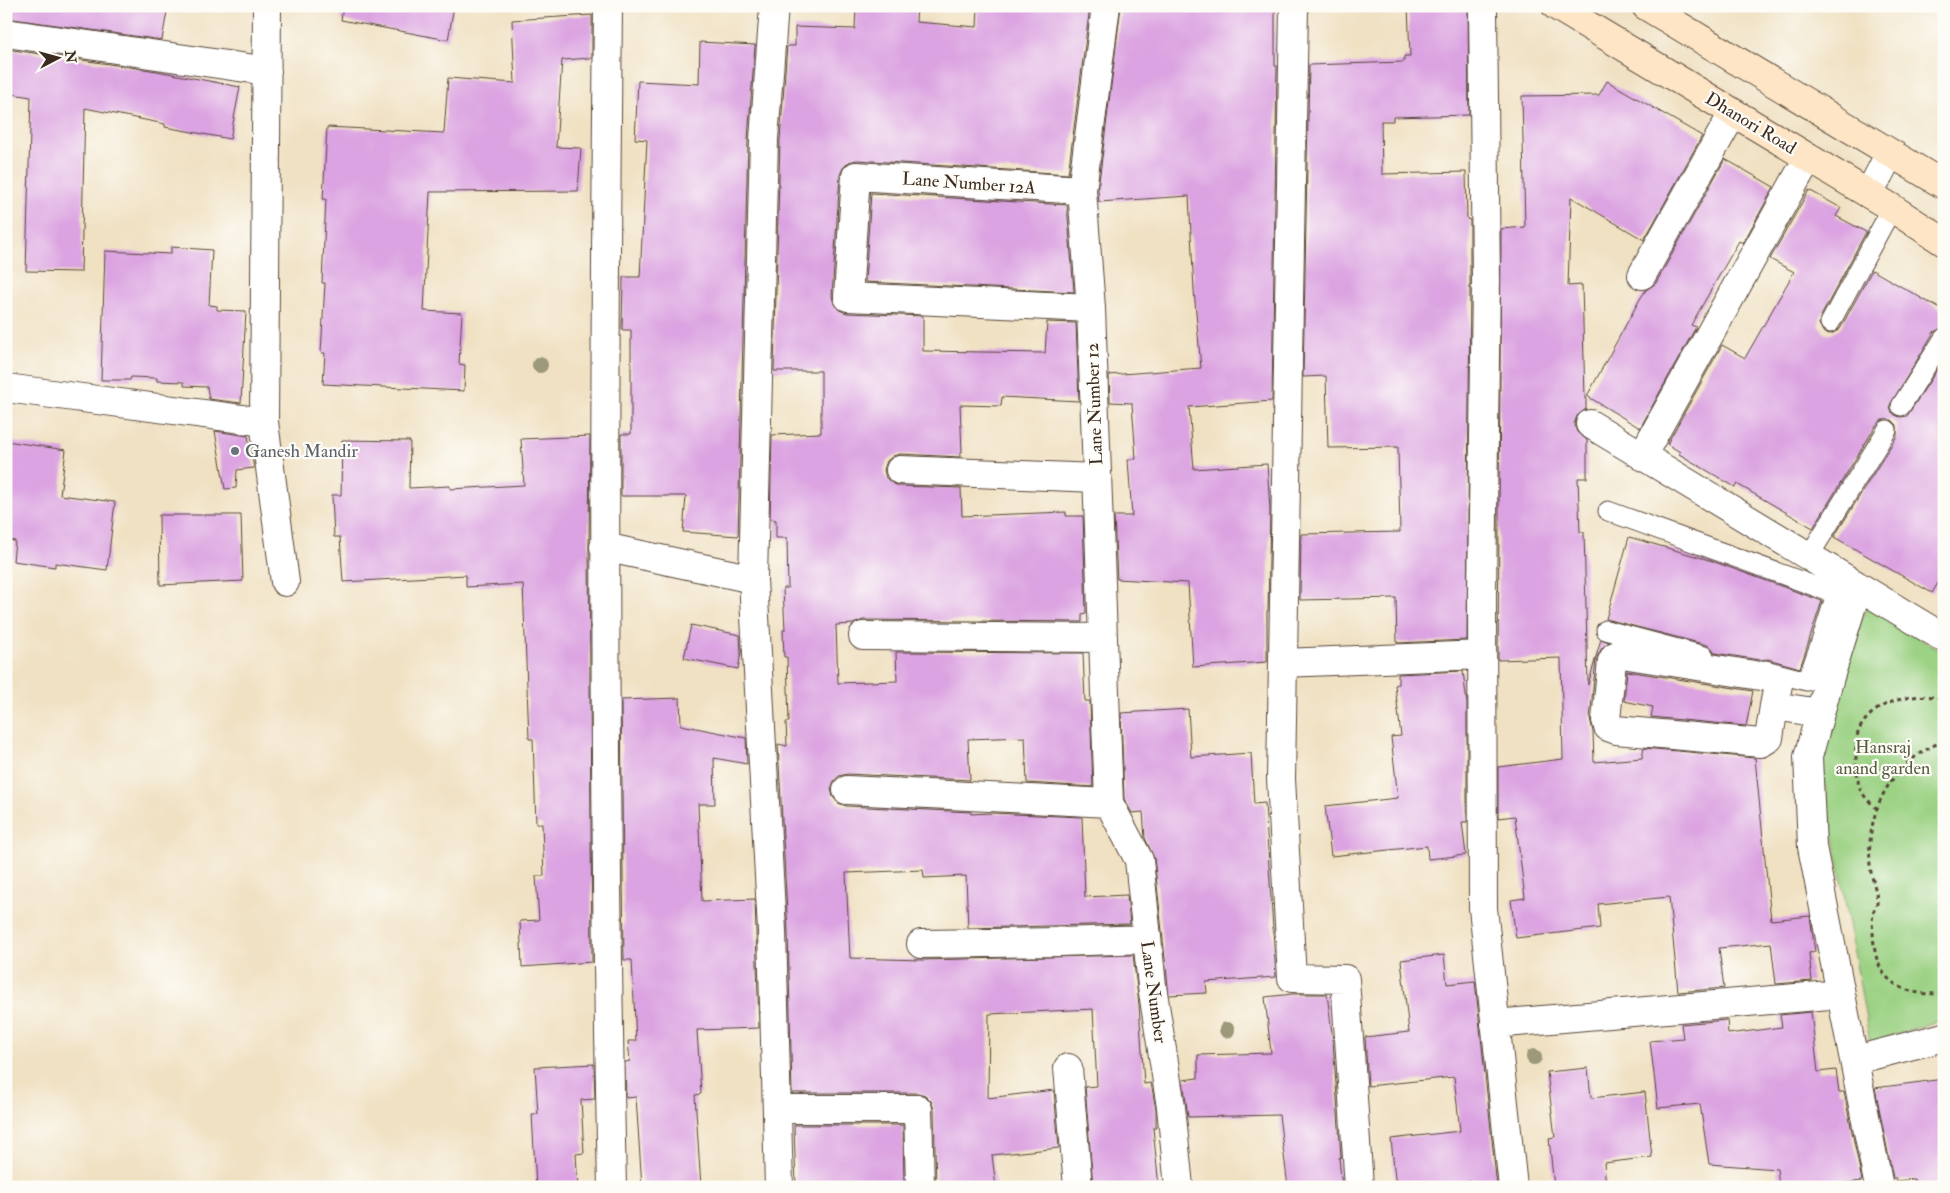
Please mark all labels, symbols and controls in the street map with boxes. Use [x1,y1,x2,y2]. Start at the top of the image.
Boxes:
north arrow [32,32,82,82]
text: N [61,49,80,64]
street label: Dhanori Road [1701,87,1801,160]
street label: Lane Number 12A [901,167,1037,200]
street label: Lane Number 12 [1081,342,1108,466]
place label: Ganesh Mandir [245,440,358,463]
marker: Ganesh Mandir [229,445,241,457]
park label: Hansraj anand garden [1836,736,1930,780]
street label: Lane Number [1135,939,1172,1045]

